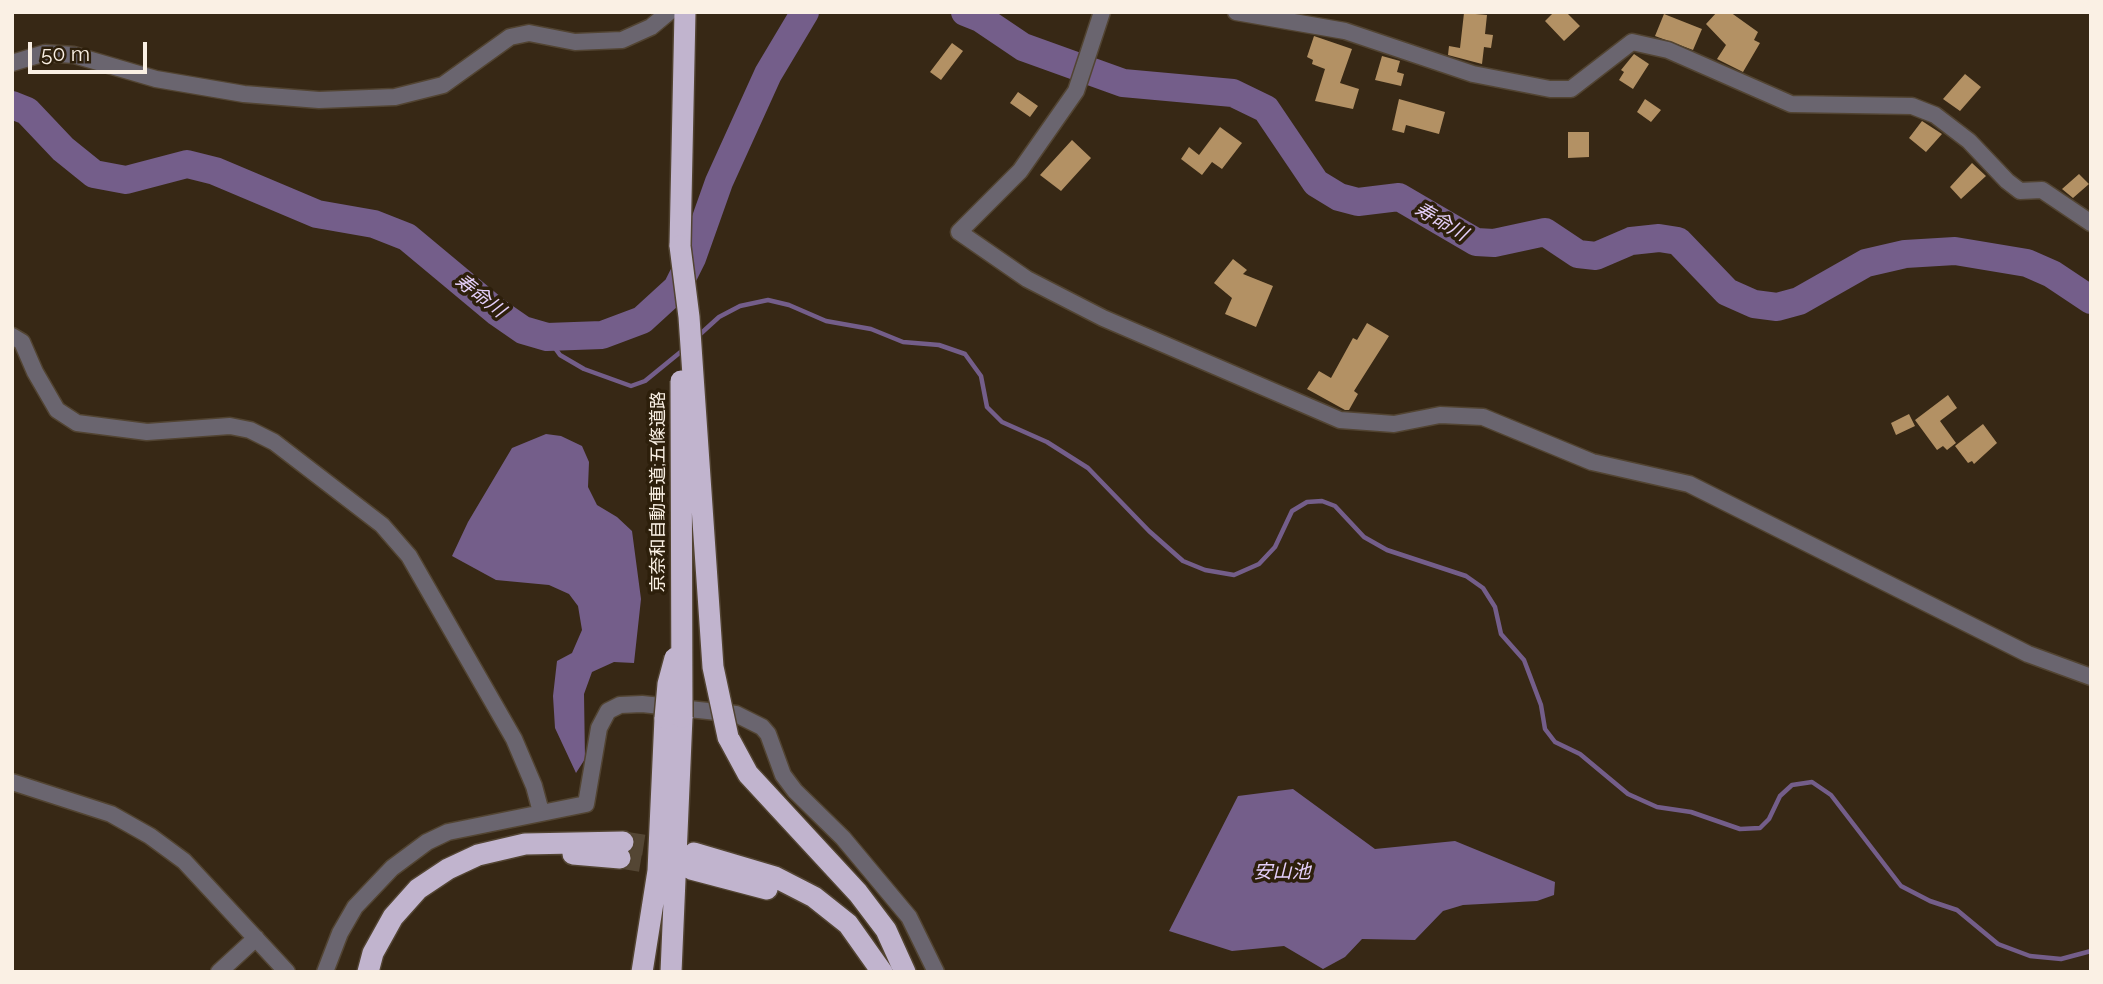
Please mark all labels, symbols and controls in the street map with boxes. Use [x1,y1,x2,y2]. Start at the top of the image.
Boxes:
scale bar [32,28,150,72]
text: 50 m [41,41,90,66]
water label: 寿命川 [1411,198,1471,246]
water label: 寿命川 [451,269,509,323]
street label: 京奈和自動車道;五條道路 [648,391,670,593]
water label: 安山池 [1254,861,1310,883]

